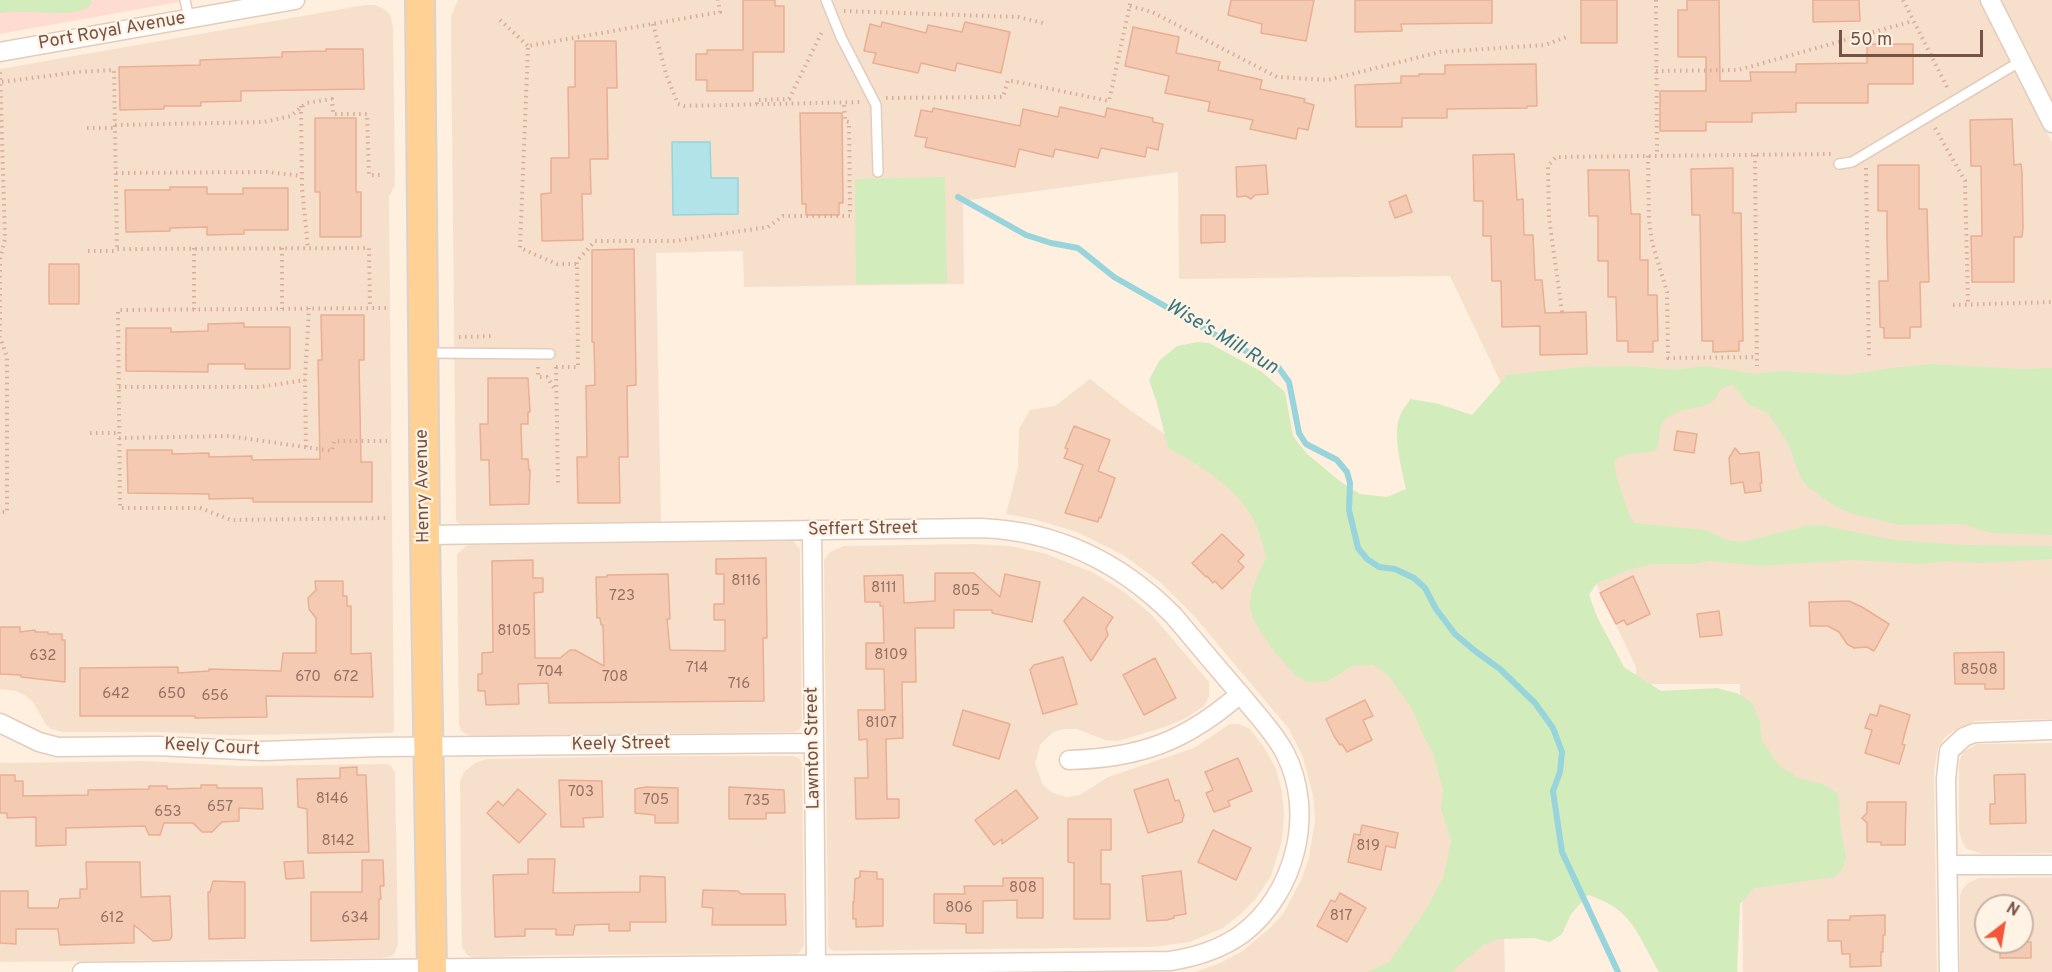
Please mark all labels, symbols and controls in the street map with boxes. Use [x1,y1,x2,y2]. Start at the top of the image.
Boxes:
street label: Port Royal Avenue [37,8,187,56]
scale bar [1842,18,1986,56]
text: 50 m [1850,29,1892,52]
water label: Wise's Mill Run [1160,295,1282,381]
street label: Henry Avenue [412,429,436,543]
street label: Seffert Street [808,518,918,542]
house number: 8116 [731,573,761,591]
house number: 8111 [871,580,897,598]
house number: 805 [952,583,980,601]
house number: 723 [609,588,635,606]
house number: 8105 [497,623,531,641]
house number: 8109 [874,647,908,665]
house number: 632 [30,648,56,666]
house number: 714 [686,660,708,678]
house number: 8508 [1960,662,1998,680]
house number: 704 [537,664,563,682]
house number: 670 [295,669,321,687]
house number: 672 [333,669,359,687]
house number: 708 [602,669,628,687]
house number: 716 [728,676,750,694]
house number: 642 [102,686,130,704]
house number: 650 [158,686,186,704]
street label: Lawnton Street [802,687,826,809]
house number: 656 [201,688,229,706]
house number: 8107 [865,715,897,733]
street label: Keely Street [571,733,671,757]
street label: Keely Court [164,735,260,761]
house number: 703 [568,784,594,802]
house number: 8146 [316,791,348,809]
house number: 705 [643,792,669,810]
house number: 735 [744,793,770,811]
house number: 657 [207,799,233,817]
house number: 653 [154,804,182,822]
house number: 8142 [322,833,354,851]
house number: 819 [1356,838,1380,856]
house number: 808 [1009,880,1037,898]
north arrow [1974,894,2034,954]
text: N [2002,899,2022,922]
house number: 806 [945,900,973,918]
house number: 817 [1330,908,1352,926]
house number: 612 [100,910,124,928]
house number: 634 [341,910,369,928]

